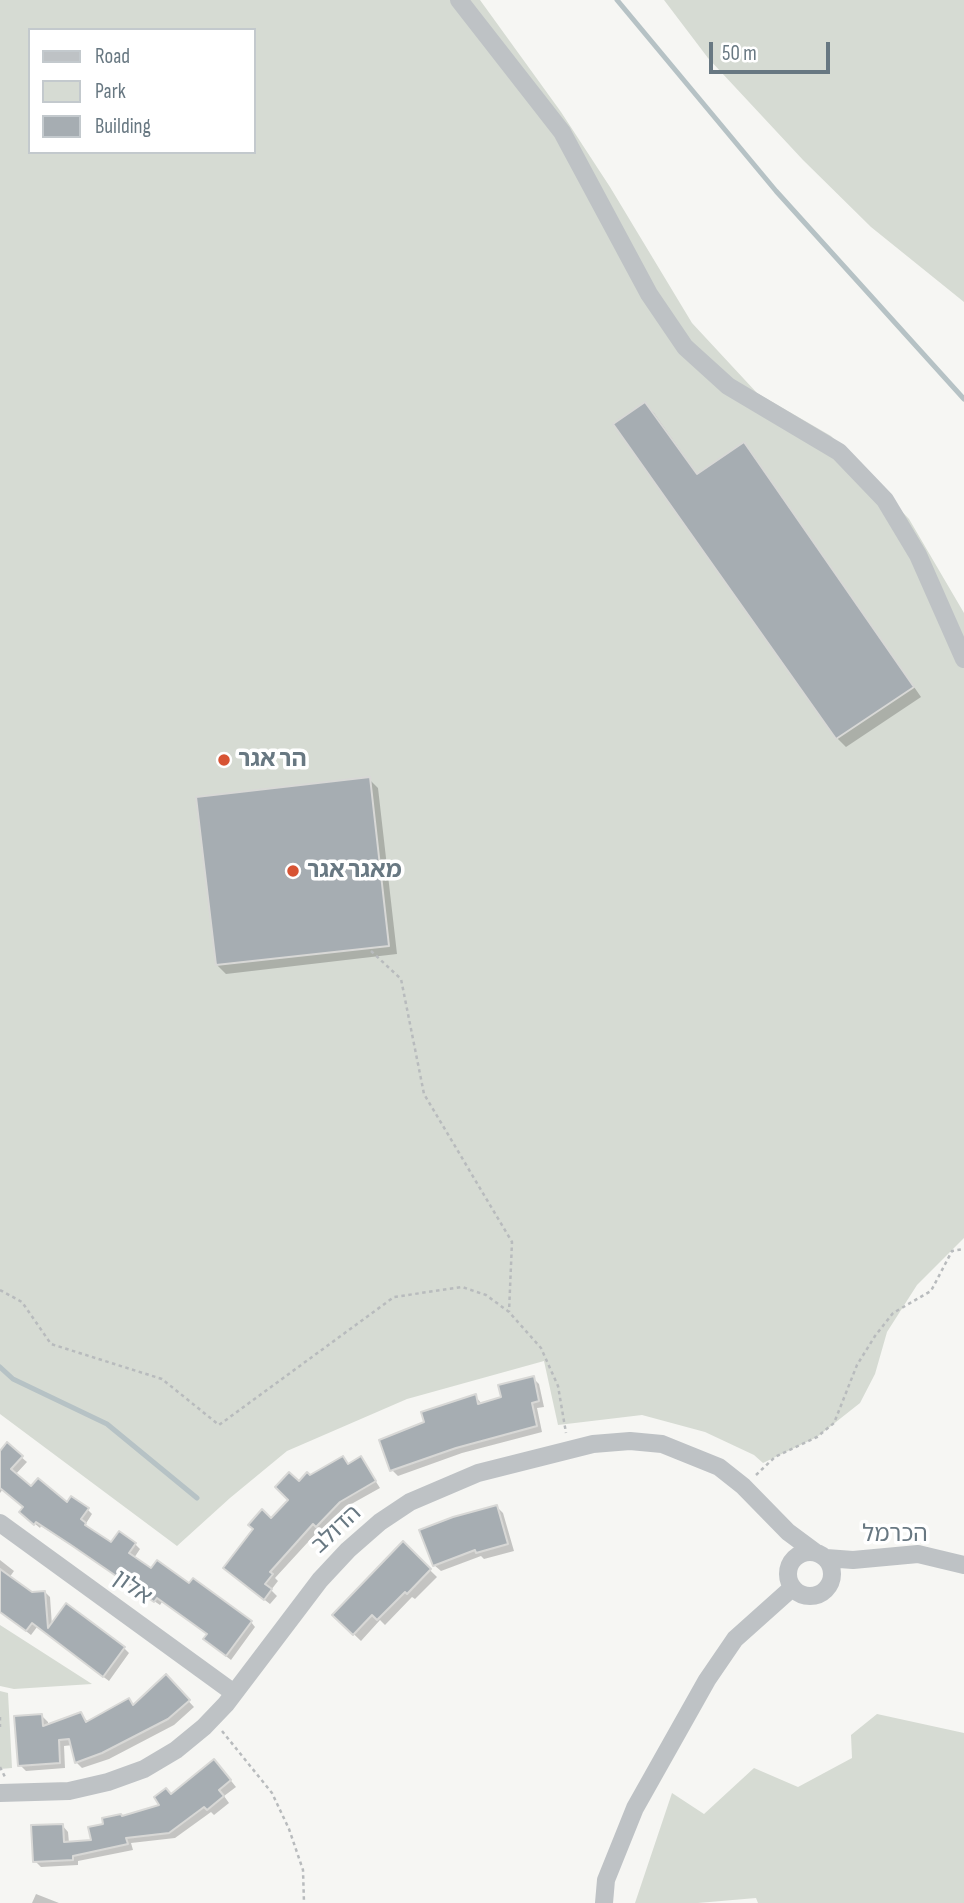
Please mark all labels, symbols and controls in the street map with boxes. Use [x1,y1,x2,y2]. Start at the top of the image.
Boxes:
legend [28,28,256,154]
scale bar [712,28,833,72]
text: 50 m [722,41,757,66]
text: Road [95,44,130,69]
text: Park [95,79,126,104]
text: Building [95,114,151,139]
place label: הר אגר [238,746,307,774]
marker: הר אגר [216,752,232,768]
place label: מאגר אגר [307,857,402,885]
marker: מאגר אגר [285,863,301,879]
street label: הדולב [306,1500,368,1560]
street label: הכרמל [862,1521,928,1549]
street label: אלון [107,1565,157,1611]

